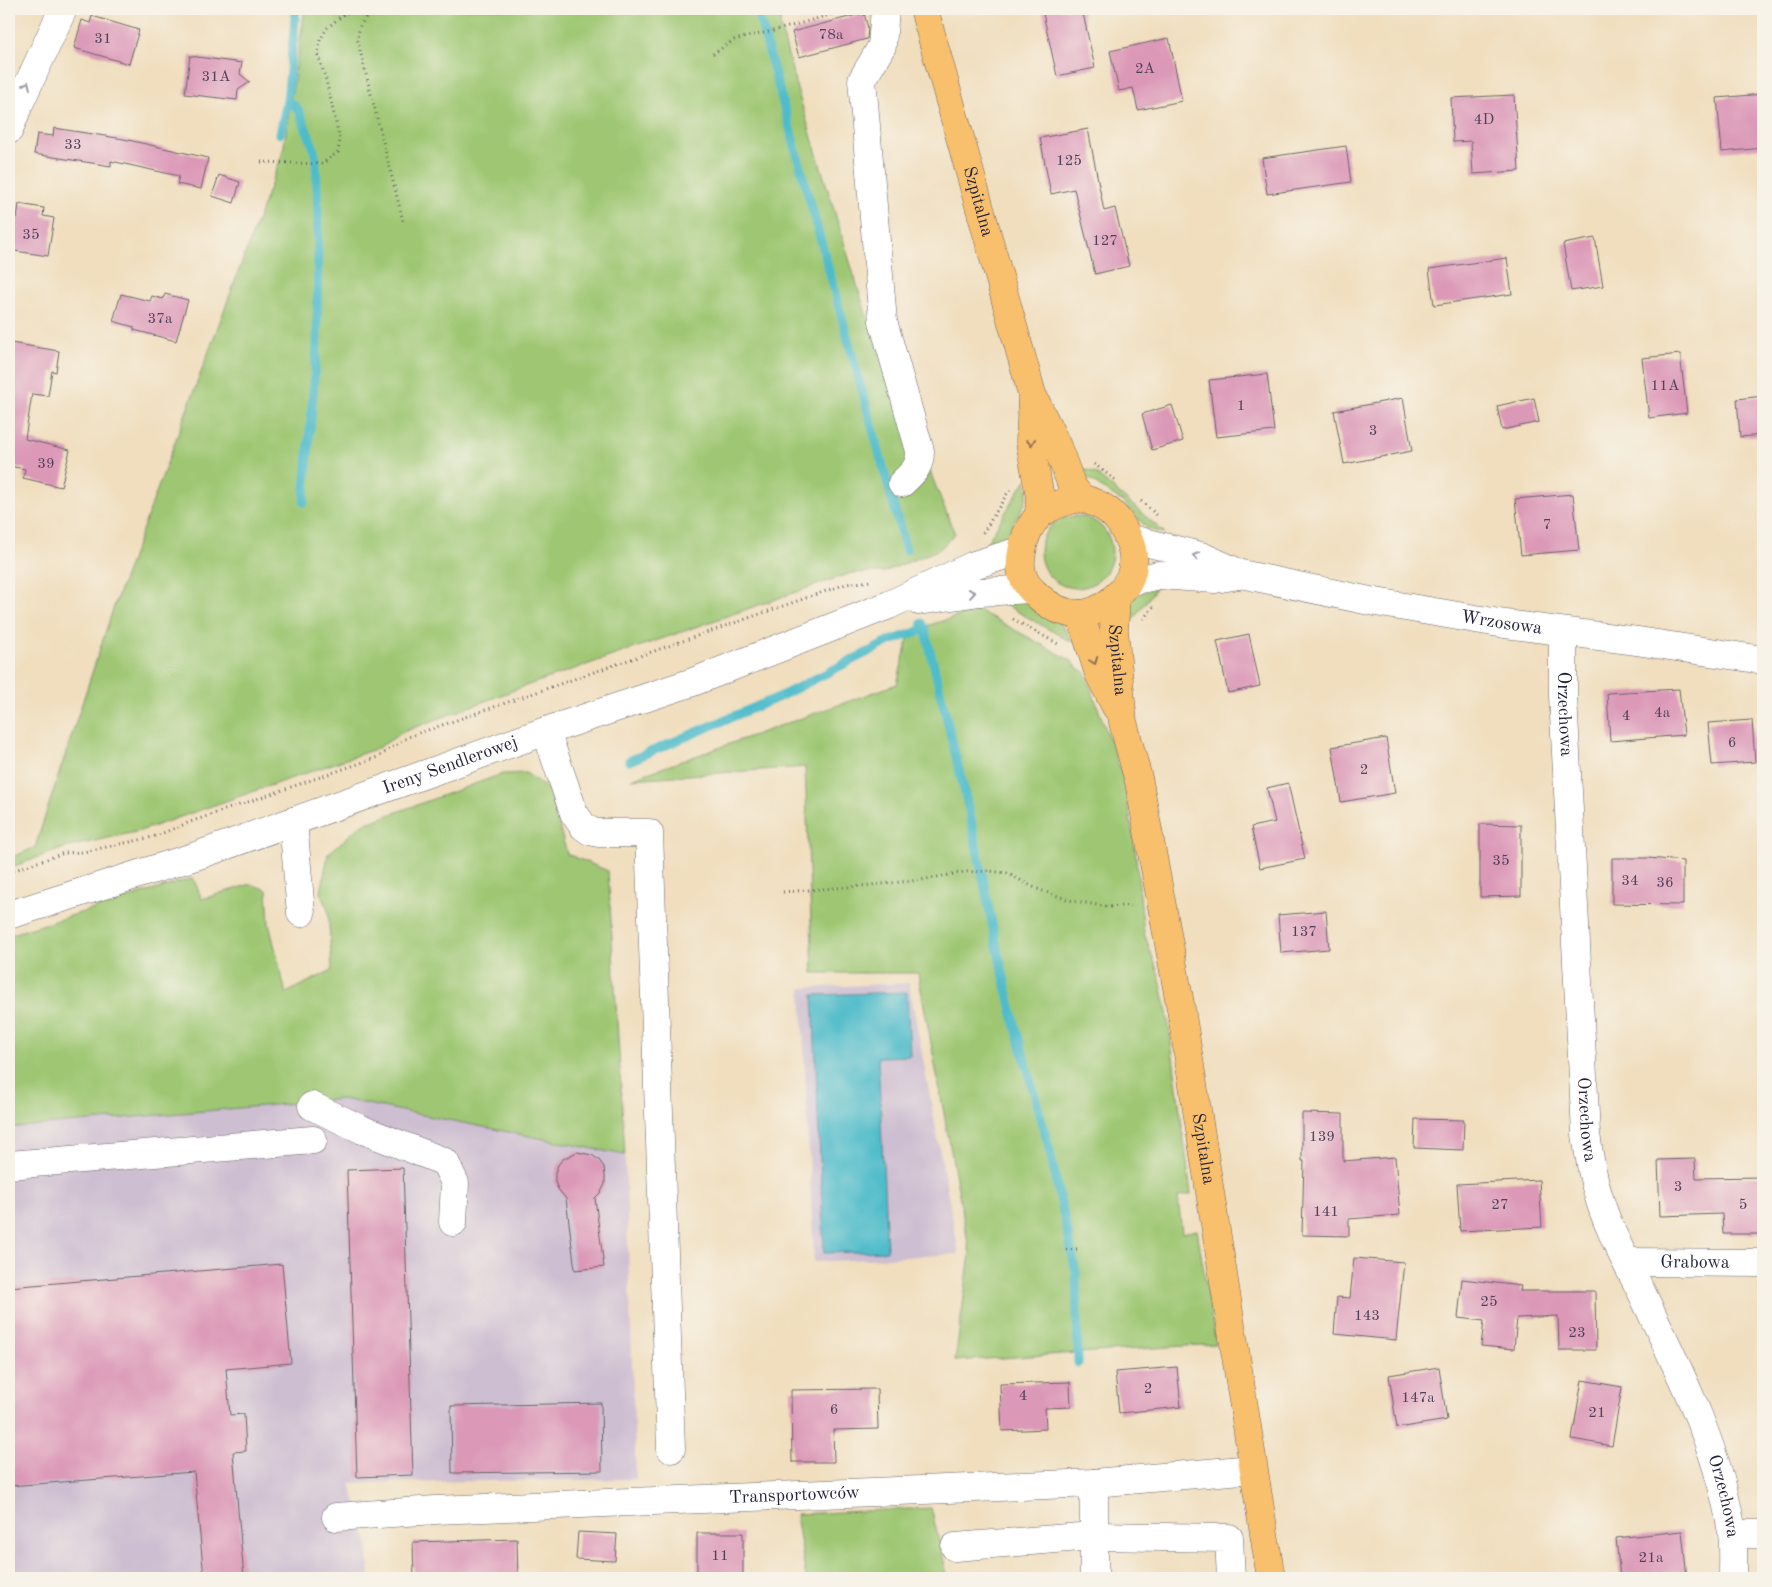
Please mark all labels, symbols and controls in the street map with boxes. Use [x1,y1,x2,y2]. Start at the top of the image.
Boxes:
house number: 78a [819,28,844,43]
house number: 31 [94,32,112,47]
house number: 2A [1135,62,1156,77]
house number: 31A [202,70,231,85]
one-way arrow [21,81,32,90]
house number: 4D [1474,113,1494,128]
house number: 33 [64,138,82,153]
house number: 125 [1056,154,1082,169]
street label: Szpitalna [960,164,996,239]
house number: 35 [22,228,40,243]
house number: 127 [1092,234,1118,249]
house number: 37a [148,312,173,327]
house number: 11A [1651,379,1680,394]
house number: 1 [1237,399,1245,414]
house number: 3 [1369,424,1377,439]
one-way arrow [1025,439,1036,447]
house number: 39 [37,457,55,472]
house number: 7 [1543,518,1551,533]
one-way arrow [1193,551,1201,561]
one-way arrow [968,588,976,599]
street label: Wrzosowa [1459,608,1543,638]
street label: Szpitalna [1105,623,1129,697]
one-way arrow [1088,656,1098,664]
street label: Orzechowa [1554,672,1575,757]
house number: 4a [1654,706,1671,721]
house number: 4 [1622,709,1630,724]
street label: Ireny Sendlerowej [380,733,520,798]
house number: 6 [1728,736,1736,751]
house number: 2 [1360,763,1368,778]
house number: 35 [1492,854,1510,869]
house number: 34 [1621,874,1639,889]
house number: 36 [1656,876,1674,891]
house number: 137 [1291,925,1317,940]
street label: Orzechowa [1574,1077,1599,1163]
street label: Szpitalna [1189,1112,1218,1186]
house number: 139 [1309,1130,1335,1145]
house number: 3 [1674,1180,1682,1195]
house number: 27 [1491,1198,1509,1213]
house number: 5 [1739,1198,1747,1213]
house number: 141 [1313,1205,1339,1220]
street label: Grabowa [1660,1253,1730,1272]
house number: 25 [1480,1295,1498,1310]
house number: 143 [1354,1309,1380,1324]
house number: 23 [1568,1326,1586,1341]
house number: 2 [1144,1382,1152,1397]
house number: 4 [1019,1389,1027,1404]
house number: 147a [1401,1391,1435,1406]
house number: 6 [830,1403,838,1418]
house number: 21 [1588,1406,1606,1421]
street label: Orzechowa [1704,1453,1742,1539]
street label: Transportowców [729,1484,860,1507]
house number: 11 [711,1549,729,1564]
house number: 21a [1639,1551,1664,1566]

